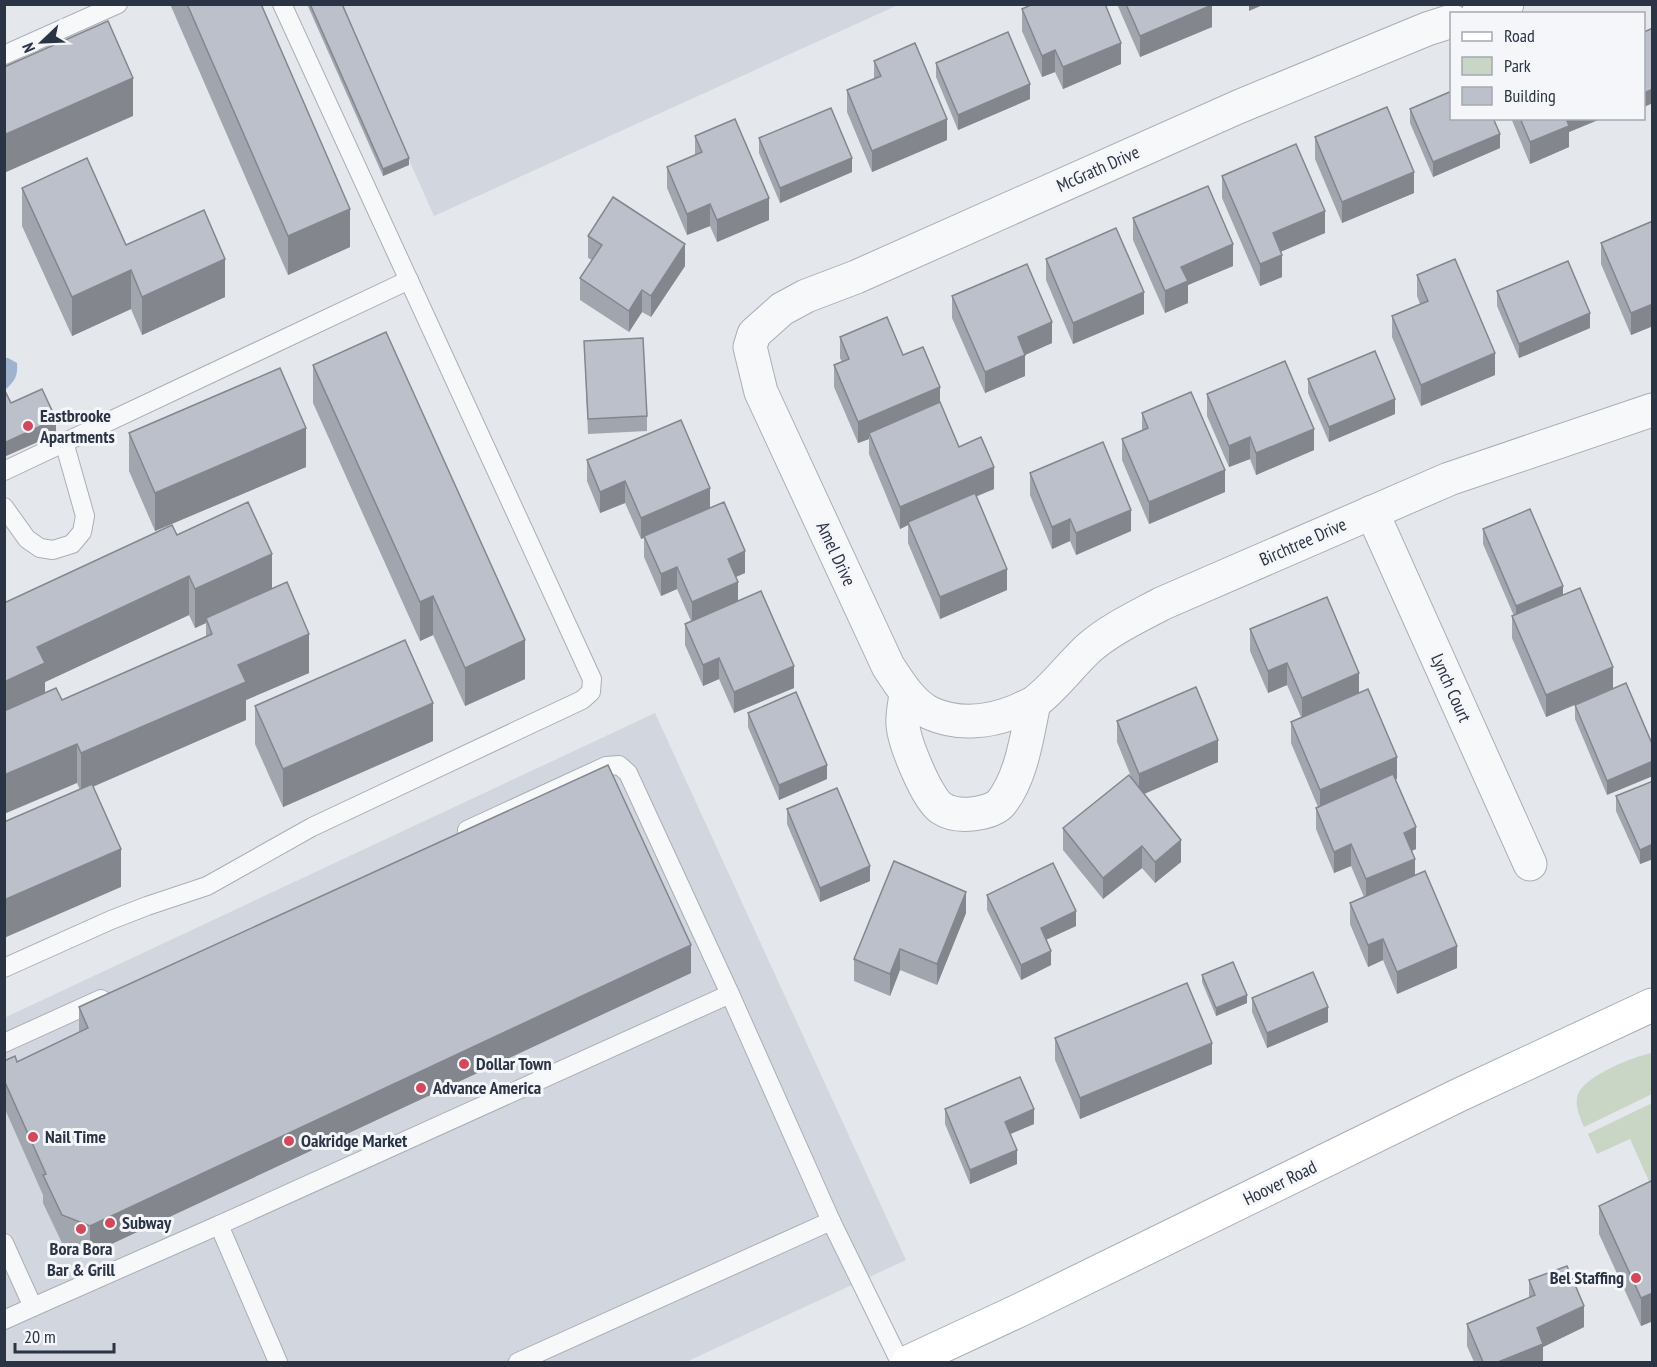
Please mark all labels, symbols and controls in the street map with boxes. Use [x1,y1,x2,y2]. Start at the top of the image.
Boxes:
north arrow [12,12,72,72]
legend [1450,12,1645,120]
text: Road [1504,24,1535,47]
text: N [17,40,39,56]
text: Park [1504,54,1531,77]
text: Building [1504,84,1556,107]
street label: McGrath Drive [1053,140,1143,197]
place label: Eastbrooke Apartments [39,404,115,448]
marker: Eastbrooke Apartments [21,419,35,433]
street label: Birchtree Drive [1256,512,1350,571]
street label: Amel Drive [812,518,861,590]
street label: Lynch Court [1426,650,1477,726]
place label: Dollar Town [476,1052,552,1075]
marker: Dollar Town [457,1057,471,1071]
place label: Advance America [432,1076,541,1099]
marker: Advance America [414,1081,428,1095]
place label: Nail Time [45,1125,106,1148]
place label: Oakridge Market [301,1129,408,1152]
marker: Nail Time [26,1130,40,1144]
marker: Oakridge Market [282,1134,296,1148]
street label: Hoover Road [1239,1155,1320,1210]
place label: Subway [122,1211,172,1234]
marker: Subway [103,1216,117,1230]
marker: Bora Bora Bar & Grill [74,1222,88,1236]
place label: Bora Bora Bar & Grill [47,1237,116,1281]
place label: Bel Staffing [1550,1266,1624,1289]
marker: Bel Staffing [1629,1271,1643,1285]
scale bar [15,1316,114,1354]
text: 20 m [24,1325,56,1348]

